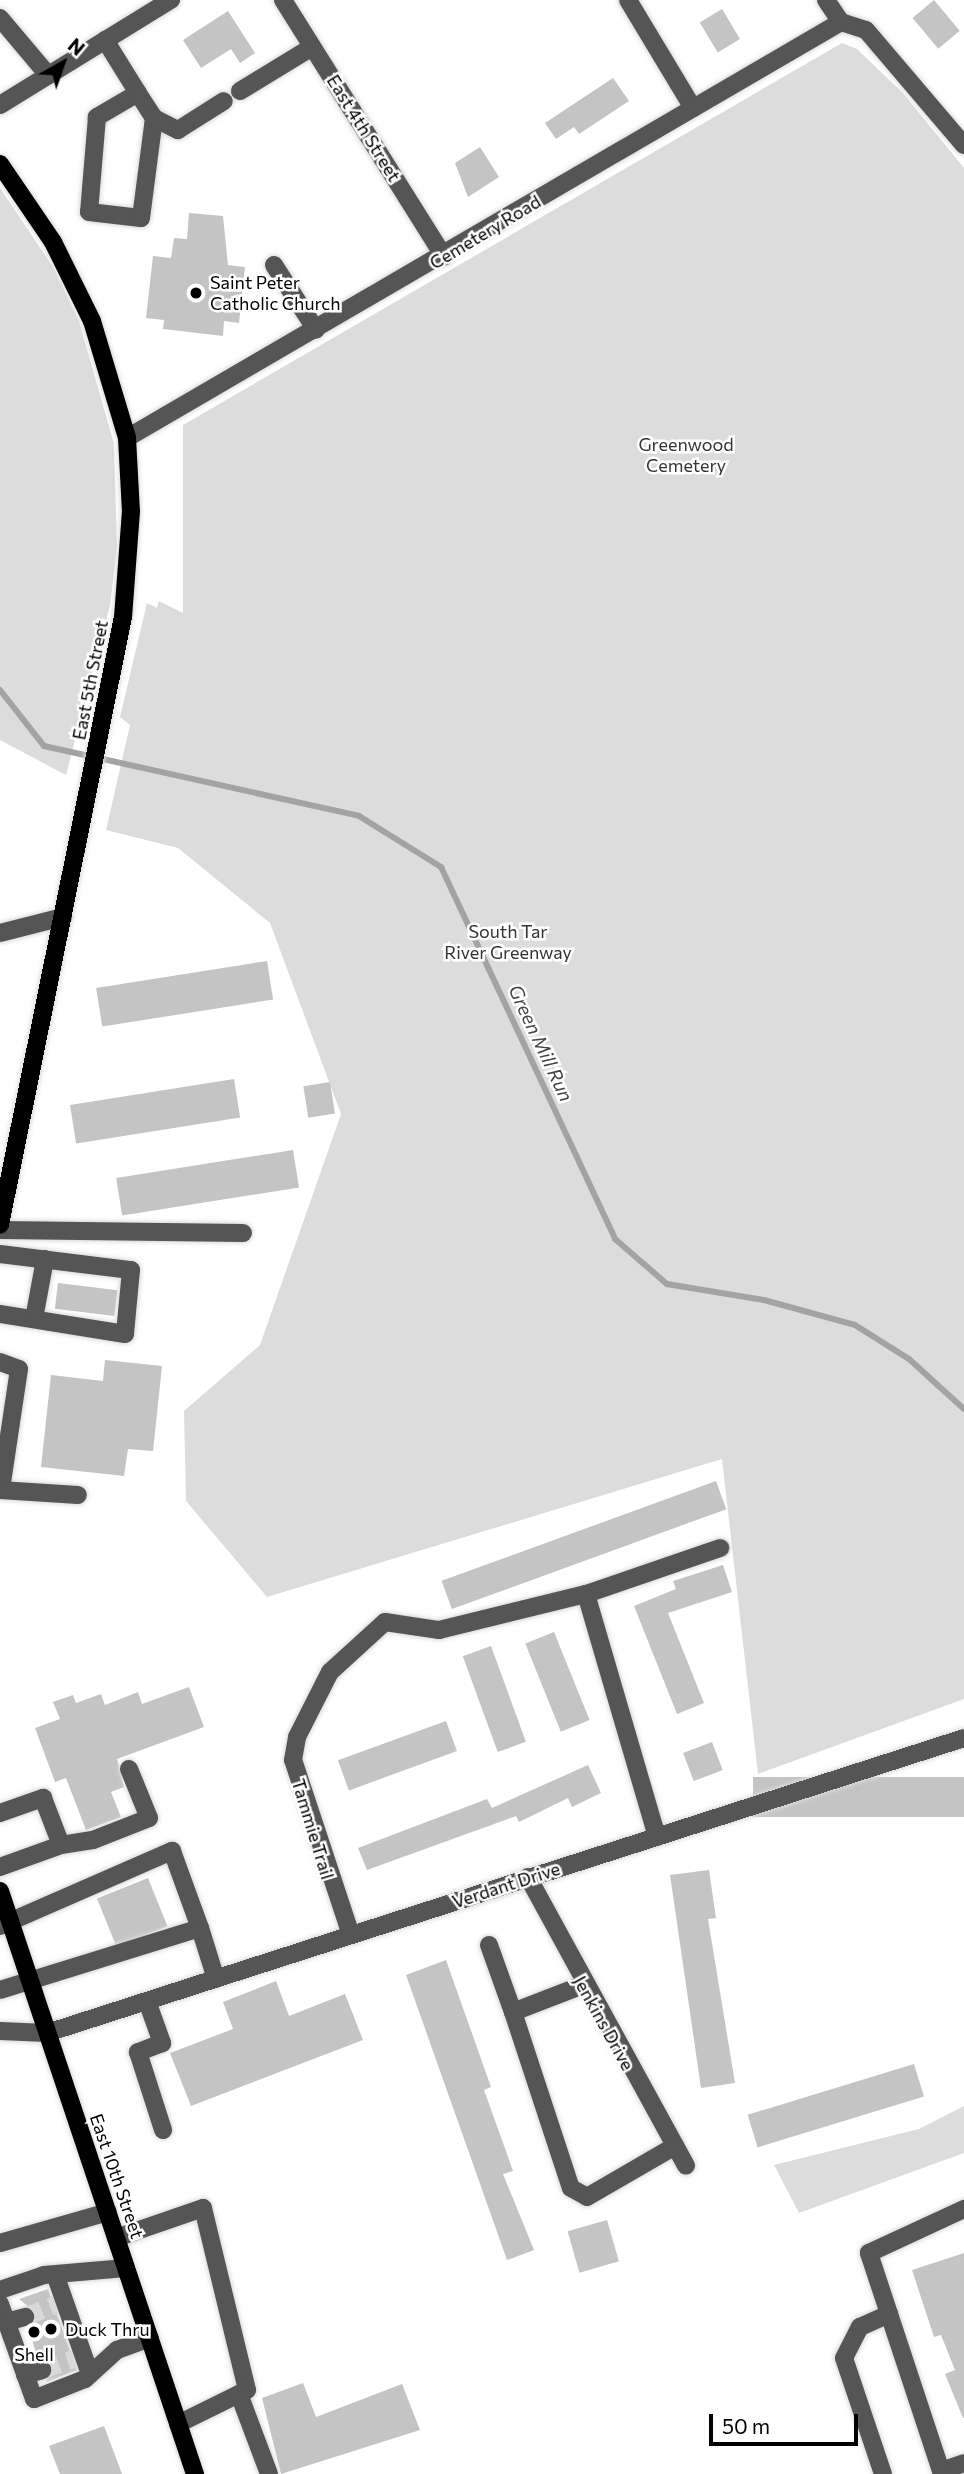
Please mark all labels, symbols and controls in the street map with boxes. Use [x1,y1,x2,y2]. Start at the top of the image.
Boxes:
north arrow [28,28,98,98]
text: N [64,33,90,60]
street label: East 4th Street [323,71,405,185]
street label: Cemetery Road [426,190,544,274]
place label: Saint Peter Catholic Church [210,272,341,314]
marker: Saint Peter Catholic Church [188,285,204,301]
park label: Greenwood Cemetery [638,434,734,476]
street label: East 5th Street [68,618,112,742]
park label: South Tar River Greenway [444,921,572,964]
water label: Green Mill Run [504,981,578,1105]
street label: Tammie Trail [287,1776,339,1882]
street label: Verdant Drive [449,1857,563,1913]
street label: Jenkins Drive [569,1972,639,2074]
street label: East 10th Street [86,2111,148,2241]
place label: Duck Thru [65,2318,150,2340]
marker: Duck Thru [43,2321,59,2337]
marker: Shell [26,2324,42,2340]
place label: Shell [14,2343,54,2365]
scale bar [712,2400,861,2444]
text: 50 m [722,2413,770,2438]

